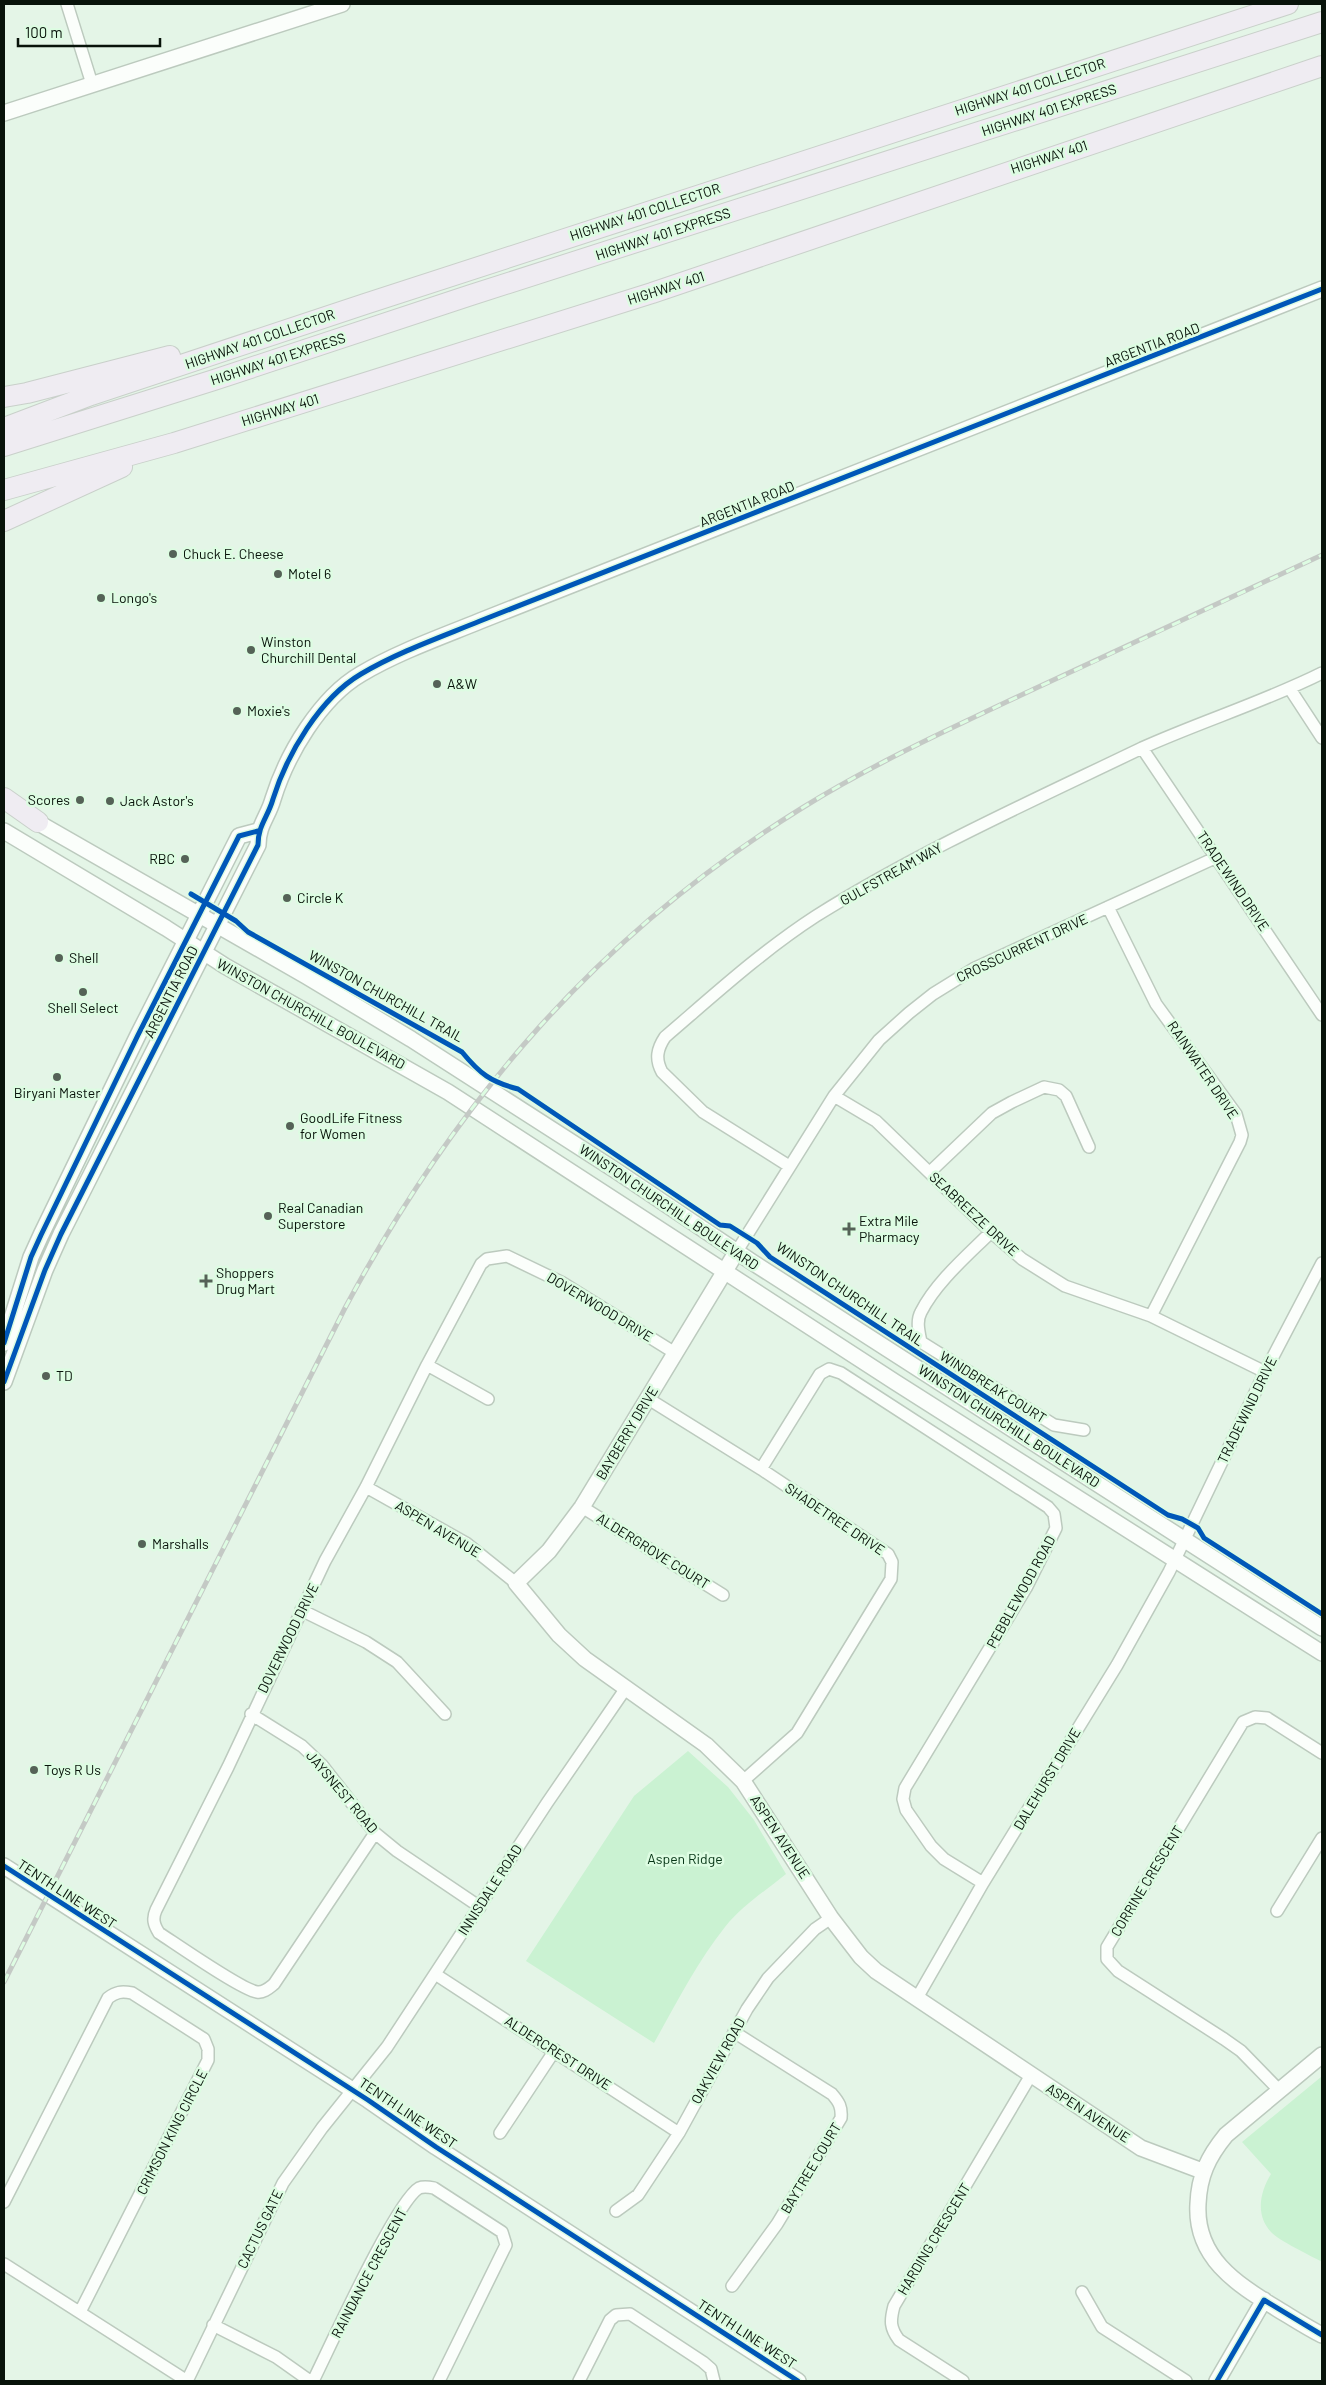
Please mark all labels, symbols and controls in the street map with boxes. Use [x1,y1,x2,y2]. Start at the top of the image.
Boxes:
scale bar [18,15,160,47]
text: 100 m [25,23,63,41]
street label: HIGHWAY 401 COLLECTOR [952,54,1107,119]
street label: HIGHWAY 401 EXPRESS [979,80,1119,139]
street label: HIGHWAY 401 [1008,136,1089,177]
street label: HIGHWAY 401 COLLECTOR [567,179,722,244]
street label: HIGHWAY 401 EXPRESS [593,204,733,263]
street label: HIGHWAY 401 [625,267,706,308]
street label: HIGHWAY 401 COLLECTOR [183,305,337,372]
street label: ARGENTIA ROAD [1102,319,1202,371]
street label: HIGHWAY 401 EXPRESS [208,329,348,388]
street label: HIGHWAY 401 [239,390,321,429]
street label: ARGENTIA ROAD [697,477,797,530]
place label: Chuck E. Cheese [183,545,284,562]
marker: Chuck E. Cheese [167,548,179,560]
place label: Motel 6 [288,565,331,582]
marker: Motel 6 [272,568,284,580]
place label: Longo's [111,589,158,606]
marker: Longo's [95,592,107,604]
place label: Winston Churchill Dental [261,633,356,666]
marker: Winston Churchill Dental [245,644,257,656]
place label: A&W [447,675,477,692]
marker: A&W [431,678,443,690]
place label: Moxie's [247,702,290,719]
marker: Moxie's [231,705,243,717]
place label: Scores [28,791,70,808]
place label: Jack Astor's [120,792,194,809]
marker: Scores [74,794,86,806]
marker: Jack Astor's [104,795,116,807]
street label: TRADEWIND DRIVE [1194,828,1273,934]
street label: GULFSTREAM WAY [837,838,945,909]
place label: RBC [149,850,175,867]
marker: RBC [179,853,191,865]
place label: Circle K [297,889,344,906]
marker: Circle K [281,892,293,904]
street label: CROSSCURRENT DRIVE [953,910,1090,985]
street label: ARGENTIA ROAD [140,943,201,1041]
street label: WINSTON CHURCHILL TRAIL [306,946,466,1045]
place label: Shell [69,949,99,966]
marker: Shell [53,952,65,964]
street label: WINSTON CHURCHILL BOULEVARD [214,955,408,1073]
marker: Shell Select [77,986,89,998]
place label: Shell Select [47,999,119,1016]
street label: RAINWATER DRIVE [1164,1018,1242,1122]
marker: Biryani Master [51,1071,63,1083]
place label: Biryani Master [14,1084,100,1101]
place label: GoodLife Fitness for Women [300,1109,403,1142]
marker: GoodLife Fitness for Women [284,1120,296,1132]
street label: WINSTON CHURCHILL BOULEVARD [576,1140,762,1273]
street label: SEABREEZE DRIVE [926,1168,1022,1259]
place label: Real Canadian Superstore [278,1199,363,1232]
marker: Real Canadian Superstore [262,1210,274,1222]
place label: Extra Mile Pharmacy [859,1212,920,1245]
marker: Extra Mile Pharmacy [843,1223,855,1235]
street label: WINSTON CHURCHILL TRAIL [773,1238,927,1349]
place label: Shoppers Drug Mart [216,1264,275,1297]
street label: DOVERWOOD DRIVE [544,1268,656,1345]
marker: Shoppers Drug Mart [200,1275,212,1287]
street label: WINDBREAK COURT [937,1347,1050,1426]
street label: TRADEWIND DRIVE [1213,1354,1280,1466]
street label: WINSTON CHURCHILL BOULEVARD [915,1361,1103,1491]
place label: TD [56,1367,73,1384]
marker: TD [40,1370,52,1382]
street label: BAYBERRY DRIVE [592,1383,661,1483]
street label: SHADETREE DRIVE [782,1479,888,1558]
street label: ASPEN AVENUE [393,1496,484,1561]
street label: ALDERGROVE COURT [594,1509,713,1592]
street label: PEBBLEWOOD ROAD [983,1532,1059,1651]
place label: Marshalls [152,1535,209,1552]
marker: Marshalls [136,1538,148,1550]
street label: DOVERWOOD DRIVE [254,1580,322,1696]
street label: DALEHURST DRIVE [1009,1725,1084,1833]
street label: JAYSNEST ROAD [303,1747,382,1836]
place label: Toys R Us [44,1761,101,1778]
marker: Toys R Us [28,1764,40,1776]
street label: ASPEN AVENUE [747,1792,814,1882]
street label: CORRINE CRESCENT [1107,1822,1186,1939]
street label: INNISDALE ROAD [454,1841,525,1938]
park label: Aspen Ridge [647,1850,723,1867]
street label: TENTH LINE WEST [15,1855,120,1932]
street label: ALDERCREST DRIVE [502,2012,615,2093]
street label: OAKVIEW ROAD [687,2015,748,2107]
street label: CRIMSON KING CIRCLE [133,2066,211,2197]
street label: TENTH LINE WEST [356,2074,460,2152]
street label: ASPEN AVENUE [1043,2079,1133,2146]
street label: BAYTREE COURT [777,2119,844,2216]
street label: HARDING CRESCENT [893,2180,974,2298]
street label: CACTUS GATE [233,2186,286,2271]
street label: RAINDANCE CRESCENT [327,2205,410,2341]
street label: TENTH LINE WEST [695,2295,800,2372]

